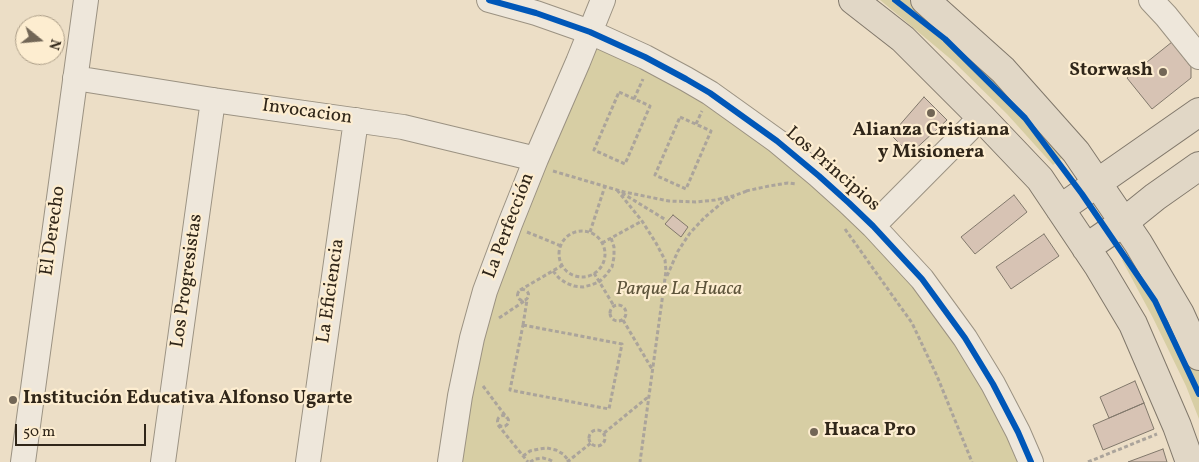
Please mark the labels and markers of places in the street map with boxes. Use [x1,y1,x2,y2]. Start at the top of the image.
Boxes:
place label: Storwash [1069,61,1153,83]
marker: Storwash [1157,66,1169,78]
marker: Alianza Cristiana y Misionera [925,107,937,119]
place label: Alianza Cristiana y Misionera [852,121,1010,165]
place label: Institución Educativa Alfonso Ugarte [23,389,353,411]
marker: Institución Educativa Alfonso Ugarte [7,394,19,406]
place label: Huaca Pro [824,421,916,443]
marker: Huaca Pro [808,426,820,438]

